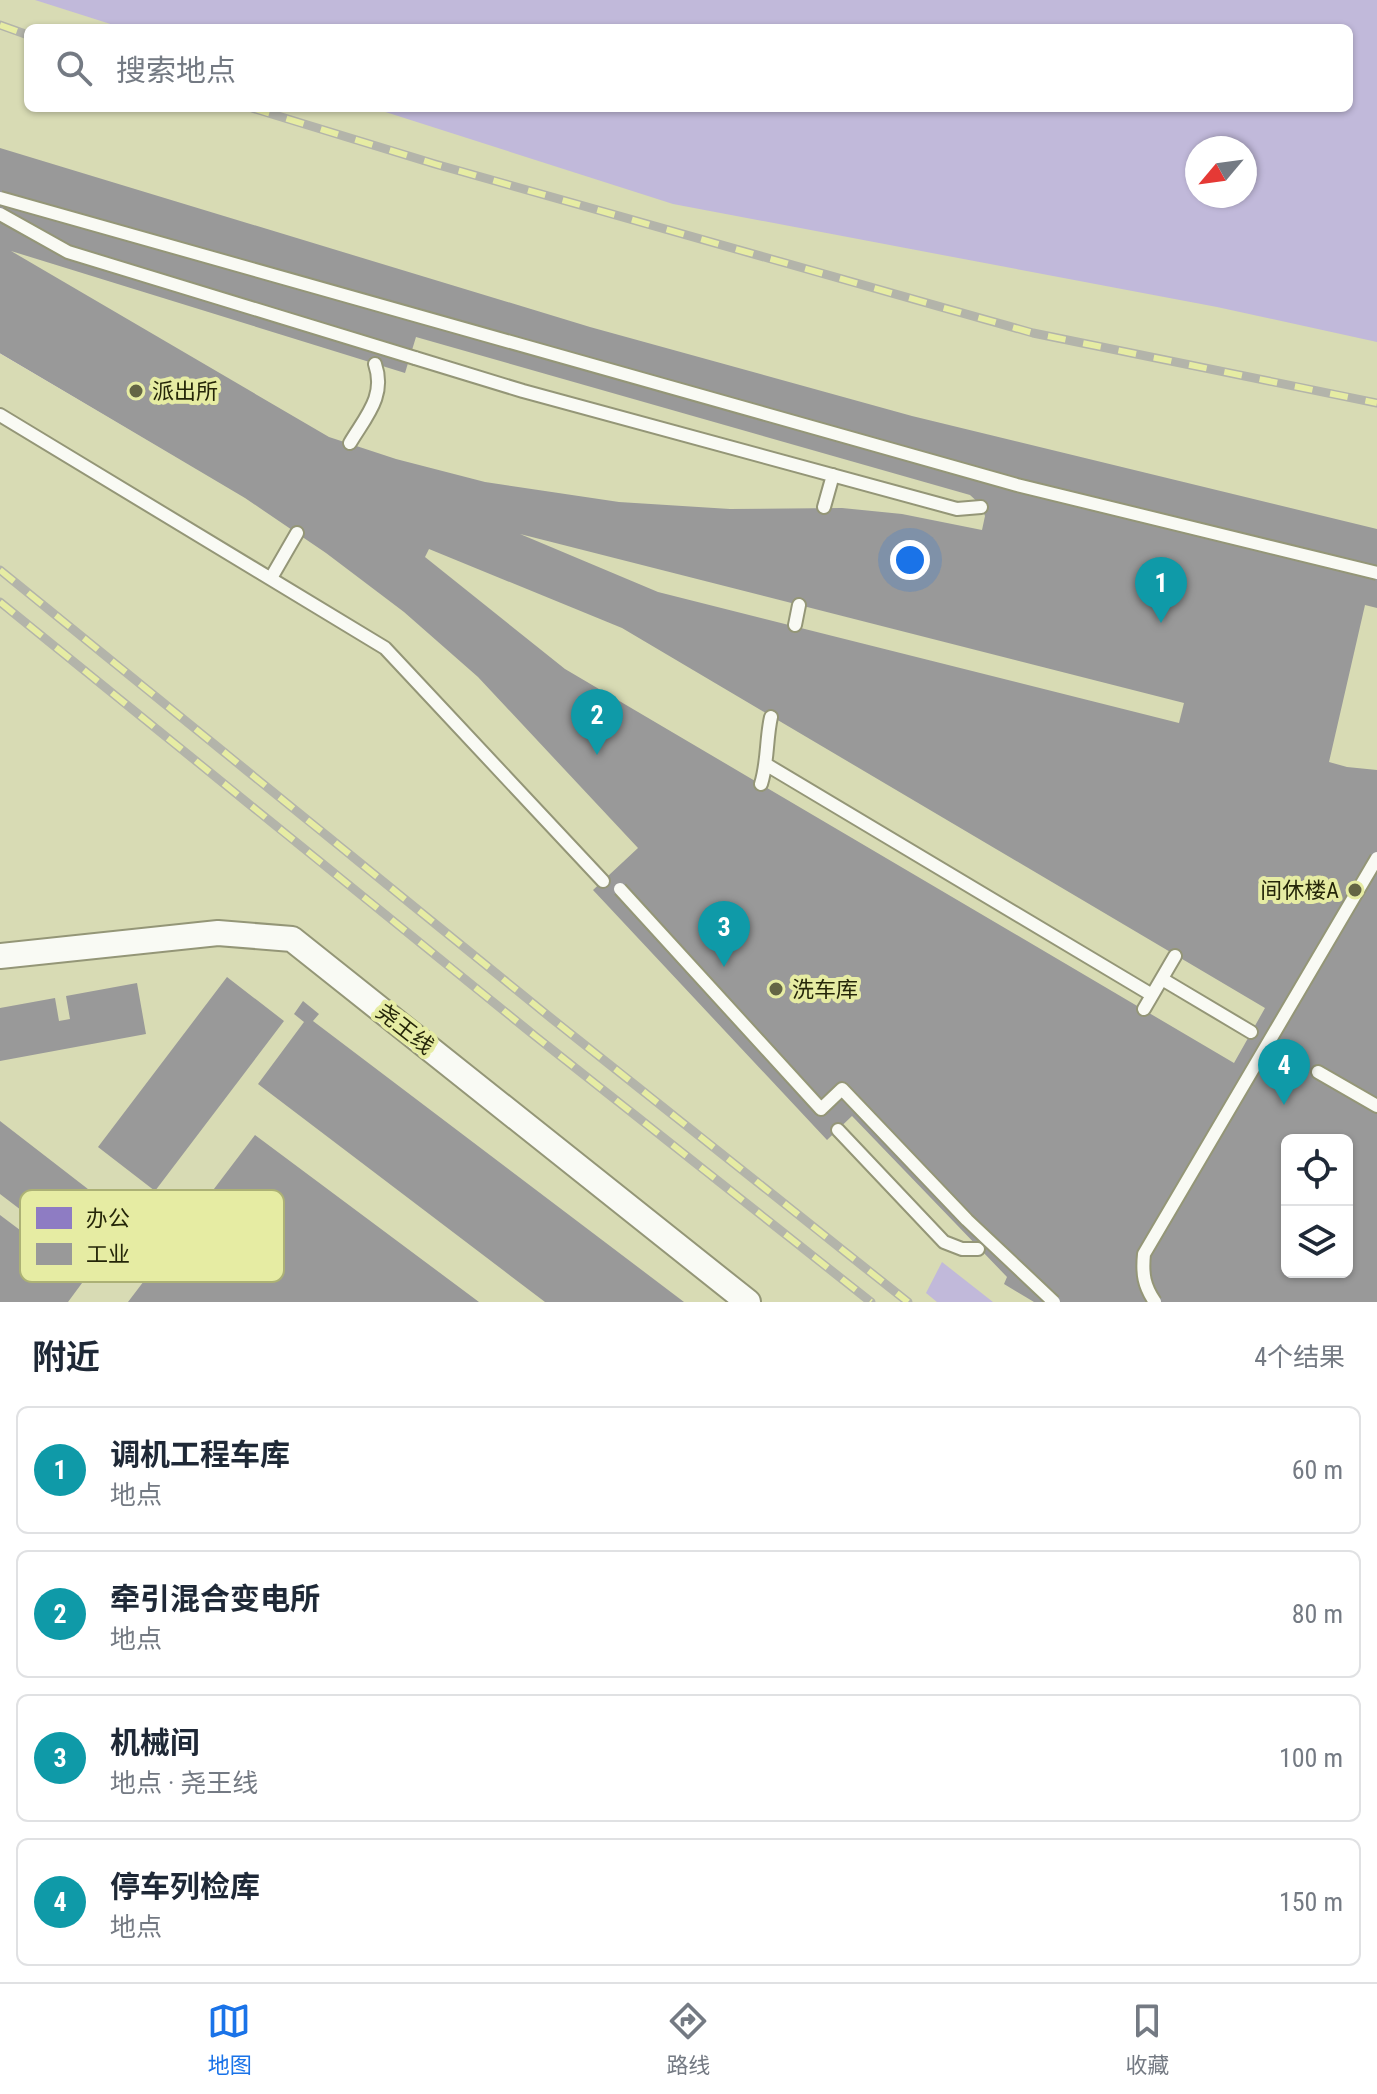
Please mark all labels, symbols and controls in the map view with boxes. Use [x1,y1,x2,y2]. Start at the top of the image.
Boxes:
search box [24,24,1353,112]
icon: search [52,46,96,90]
text: 搜索地点 [116,53,236,88]
north arrow [1185,136,1257,208]
place label: 派出所 [152,379,218,404]
marker: 派出所 [127,382,145,400]
your location [890,540,930,580]
pin: 1 [1135,557,1187,623]
pin: 2 [571,689,623,755]
place label: 间休楼A [1260,878,1339,903]
marker: 间休楼A [1346,881,1364,899]
pin: 3 [698,901,750,967]
place label: 洗车库 [792,977,858,1002]
marker: 洗车库 [767,980,785,998]
street label: 尧王线 [371,999,439,1059]
pin: 4 [1258,1039,1310,1105]
map controls [1281,1134,1353,1278]
button: locate [1281,1134,1353,1206]
legend [20,1190,284,1282]
text: 办公 [86,1206,130,1231]
button: layers [1281,1206,1353,1278]
text: 工业 [86,1242,130,1267]
text: 附近 [32,1337,100,1377]
text: 4个结果 [1254,1342,1345,1372]
text: 调机工程车库 [110,1437,290,1472]
text: 1 [53,1455,67,1485]
text: 60 m [1292,1455,1343,1485]
text: 地点 [110,1480,162,1510]
text: 牵引混合变电所 [110,1581,320,1616]
text: 2 [53,1599,67,1629]
text: 80 m [1292,1599,1343,1629]
text: 地点 [110,1624,162,1654]
text: 机械间 [110,1725,200,1760]
text: 3 [53,1743,67,1773]
text: 100 m [1279,1743,1343,1773]
text: 地点 · 尧王线 [110,1768,258,1798]
text: 停车列检库 [110,1869,260,1904]
text: 4 [53,1887,67,1917]
text: 150 m [1279,1887,1343,1917]
text: 地点 [110,1912,162,1942]
tab: 地图 [207,1999,252,2079]
tab: 路线 [666,1999,711,2079]
tab: 收藏 [1125,1999,1170,2079]

